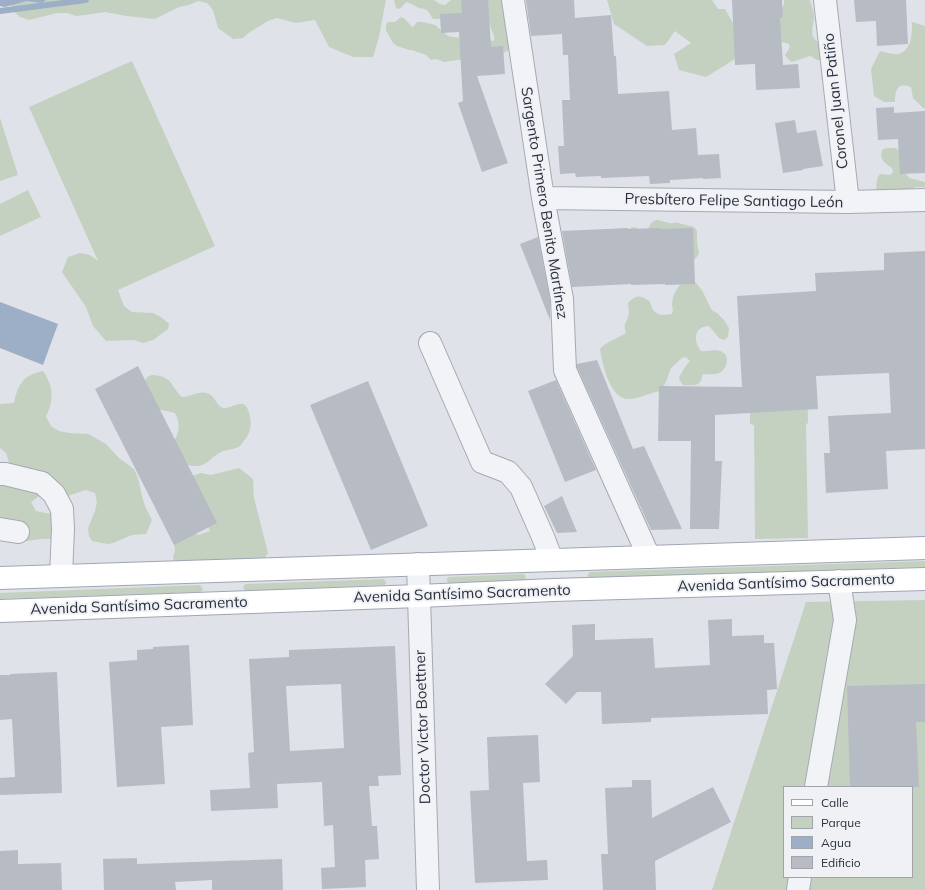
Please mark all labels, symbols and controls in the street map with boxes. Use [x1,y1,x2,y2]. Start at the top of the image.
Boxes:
street label: Coronel Juan Patiño [820,32,852,170]
street label: Sargento Primero Benito Martínez [517,86,571,320]
street label: Presbítero Felipe Santiago León [624,190,844,212]
street label: Avenida Santísimo Sacramento [677,570,895,596]
street label: Avenida Santísimo Sacramento [353,581,571,607]
street label: Avenida Santísimo Sacramento [30,593,248,619]
street label: Doctor Victor Boettner [411,649,435,805]
legend [783,786,913,878]
text: Calle [821,795,848,810]
text: Parque [821,815,861,830]
text: Agua [821,835,851,850]
text: Edificio [821,855,861,870]

